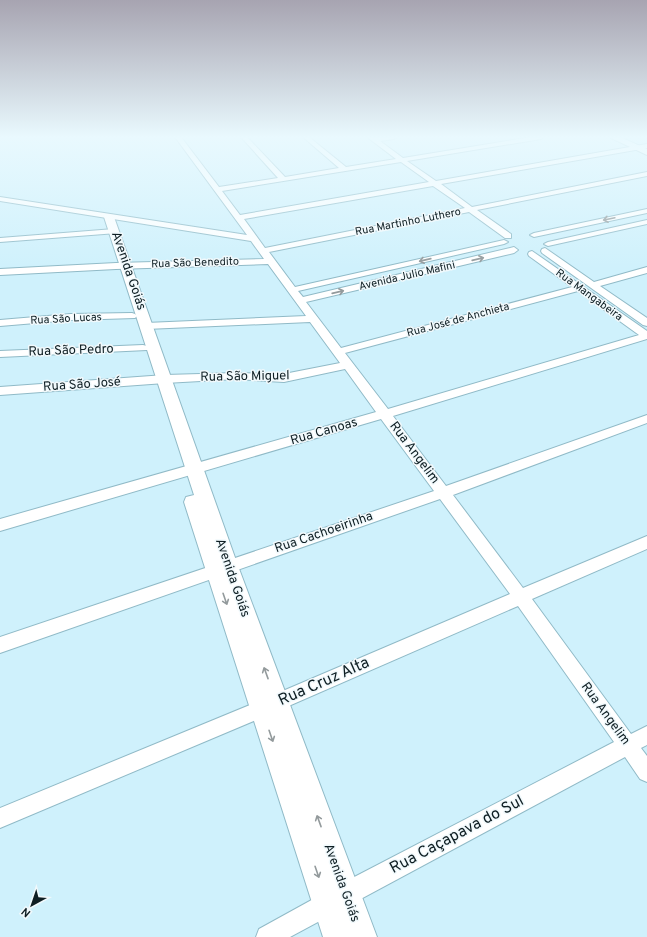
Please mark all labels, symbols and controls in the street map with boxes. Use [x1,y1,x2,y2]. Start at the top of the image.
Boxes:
street label: Rua Martinho Luthero [354,205,462,239]
one-way arrow [603,216,616,224]
street label: Avenida Goiás [107,230,149,312]
street label: Rua São Benedito [151,254,239,272]
one-way arrow [472,255,485,262]
one-way arrow [419,256,432,264]
street label: Avenida Julio Mafini [357,258,457,294]
street label: Rua Mangabeira [553,266,625,324]
one-way arrow [331,288,344,295]
street label: Rua José de Anchieta [405,300,511,340]
street label: Rua São Lucas [30,310,102,328]
street label: Rua São Pedro [28,342,114,360]
street label: Rua São Miguel [200,368,290,386]
street label: Rua São José [43,374,121,396]
street label: Rua Canoas [289,415,359,449]
street label: Rua Angelim [385,419,443,487]
street label: Rua Cachoeirinha [273,509,375,557]
street label: Avenida Goiás [211,537,253,619]
one-way arrow [222,592,229,605]
street label: Rua Cruz Alta [275,653,373,711]
one-way arrow [261,667,269,679]
street label: Rua Angelim [577,680,633,748]
one-way arrow [268,729,275,742]
street label: Rua Caçapava do Sul [386,791,528,879]
one-way arrow [314,816,322,828]
street label: Avenida Goiás [319,842,363,924]
one-way arrow [313,866,321,878]
north arrow [12,885,52,925]
text: N [19,904,34,920]

